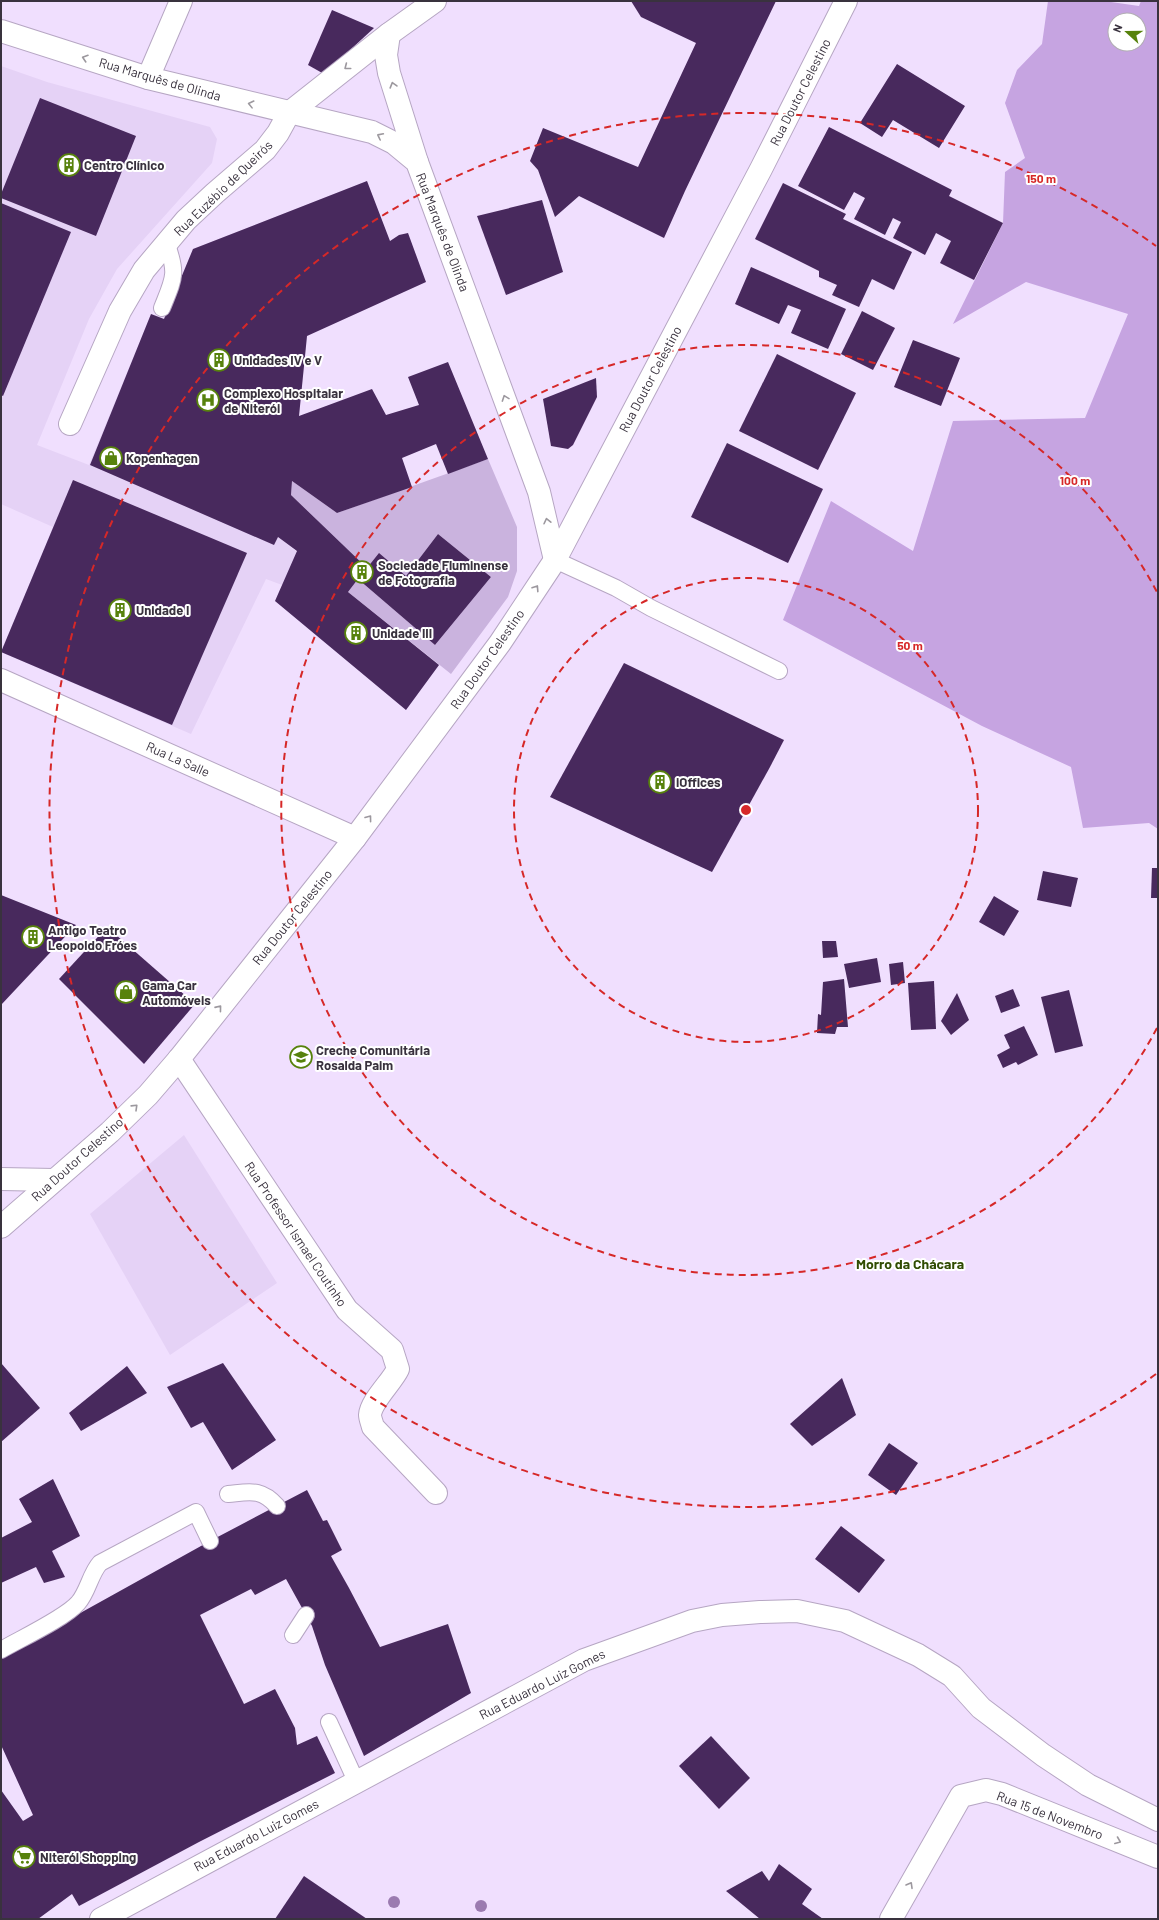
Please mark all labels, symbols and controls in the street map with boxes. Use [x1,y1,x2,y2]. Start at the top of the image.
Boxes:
north arrow [1107,12,1147,52]
text: N [1110,22,1125,34]
street label: Rua Doutor Celestino [766,36,834,148]
one-way arrow [82,54,89,63]
street label: Rua Marquês de Olinda [97,54,223,104]
one-way arrow [345,62,352,69]
one-way arrow [389,81,398,88]
one-way arrow [248,100,254,108]
one-way arrow [377,133,384,141]
street label: Rua Euzébio de Queirós [170,137,276,239]
building icon: Centro Clínico [56,152,82,178]
place label: Centro Clínico [84,157,164,173]
street label: Rua Marquês de Olinda [413,170,473,294]
text: 150 m [1026,171,1056,185]
street label: Rua Doutor Celestino [615,323,685,435]
building icon: Unidades IV e V [206,347,232,373]
place label: Unidades IV e V [234,352,322,368]
place label: Complexo Hospitalar de Niterói [224,385,343,416]
hospital icon: Complexo Hospitalar de Niterói [195,387,221,413]
one-way arrow [502,395,510,402]
shop icon: Kopenhagen [98,445,124,471]
place label: Kopenhagen [126,450,198,466]
text: 100 m [1060,473,1090,487]
one-way arrow [544,518,552,524]
place label: Sociedade Fluminense de Fotografia [378,557,508,588]
building icon: Sociedade Fluminense de Fotografia [349,559,375,585]
one-way arrow [531,586,538,593]
building icon: Unidade I [107,597,133,623]
place label: Unidade I [136,602,189,618]
street label: Rua Doutor Celestino [447,606,527,712]
building icon: Unidade III [343,620,369,646]
place label: Unidade III [372,625,432,641]
text: 50 m [897,638,923,652]
street label: Rua La Salle [144,738,212,780]
building icon: iOffices [647,769,673,795]
place label: iOffices [676,774,721,790]
centre of rings [739,803,753,817]
one-way arrow [365,816,372,823]
street label: Rua Doutor Celestino [249,866,335,968]
place label: Antigo Teatro Leopoldo Fróes [48,922,138,953]
building icon: Antigo Teatro Leopoldo Fróes [20,924,46,950]
place label: Gama Car Automóveis [142,977,211,1008]
shop icon: Gama Car Automóveis [113,979,139,1005]
one-way arrow [215,1006,222,1013]
place label: Creche Comunitária Rosalda Paim [316,1042,430,1073]
school or university icon: Creche Comunitária Rosalda Paim [288,1044,314,1070]
one-way arrow [130,1104,138,1112]
street label: Rua Doutor Celestino [28,1114,126,1204]
street label: Rua Professor Ismael Coutinho [241,1158,351,1310]
district label: Morro da Chácara [856,1255,964,1272]
street label: Rua Eduardo Luiz Gomes [476,1645,608,1723]
street label: Rua 15 de Novembro [995,1787,1105,1843]
street label: Rua Eduardo Luiz Gomes [191,1795,321,1875]
one-way arrow [1115,1837,1122,1845]
supermarket icon: Niterói Shopping [11,1844,37,1870]
place label: Niterói Shopping [40,1849,136,1865]
one-way arrow [906,1882,913,1889]

